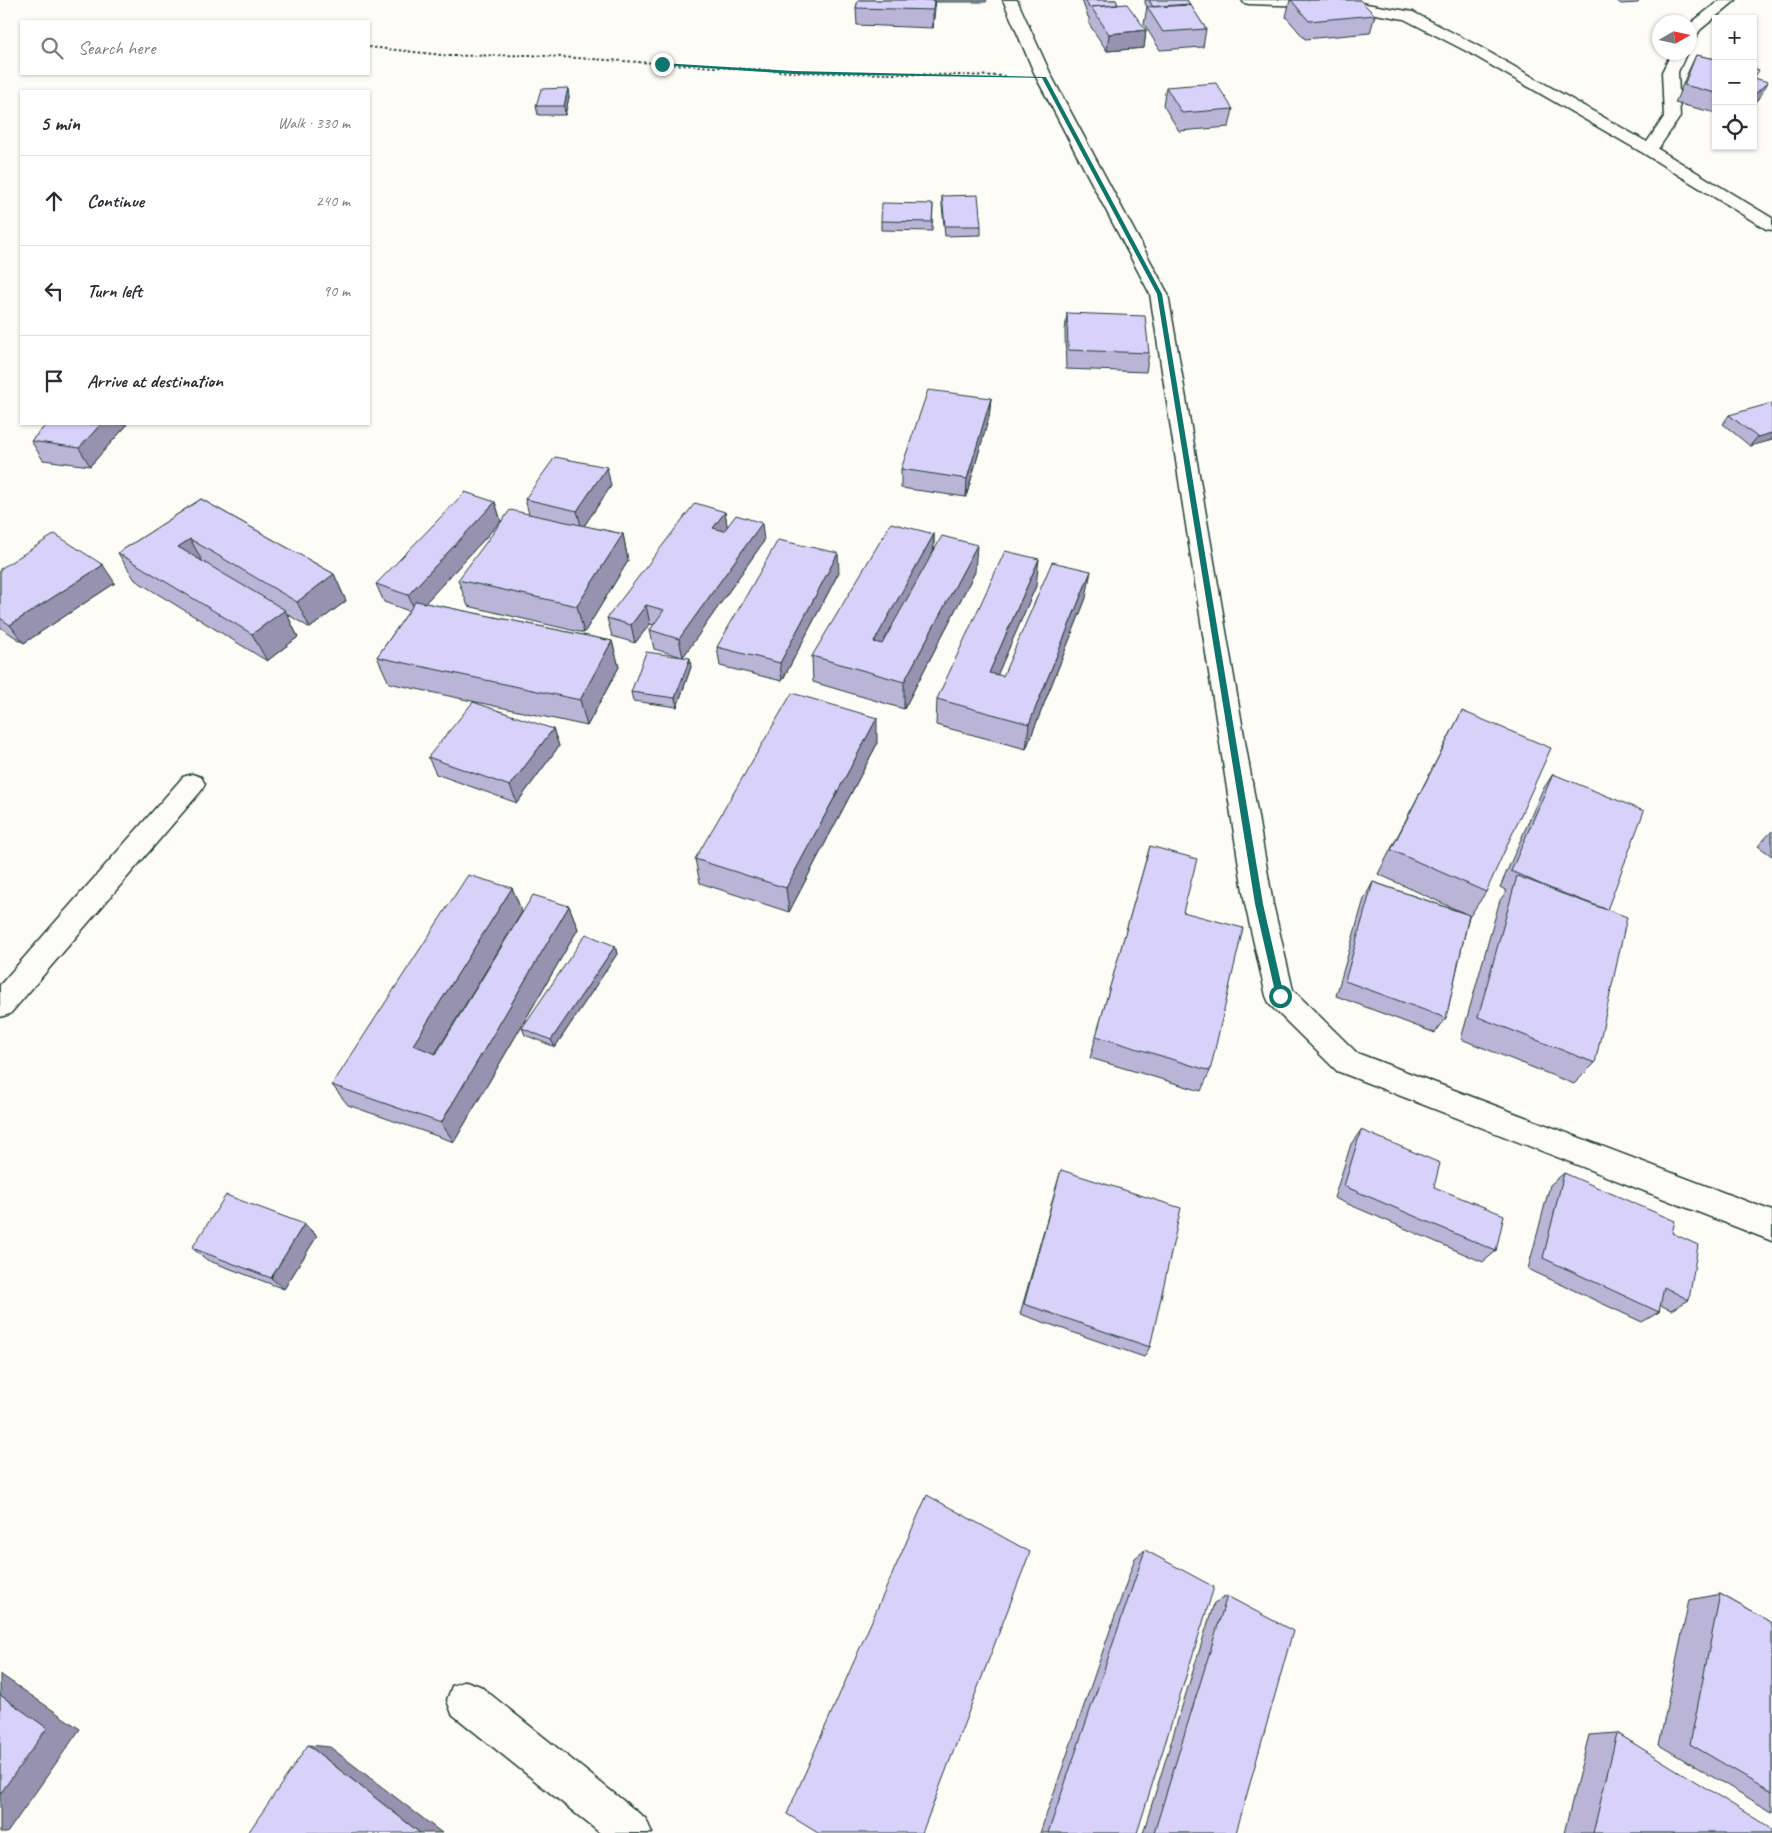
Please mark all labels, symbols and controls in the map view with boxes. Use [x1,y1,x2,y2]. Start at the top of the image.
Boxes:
north arrow [1652,15,1697,60]
map controls [1712,15,1757,150]
button: + [1712,15,1757,60]
search box [20,20,370,75]
icon: search [38,34,66,62]
text: Search here [78,36,155,60]
route end [651,53,674,76]
button: − [1712,60,1757,105]
button: locate [1712,105,1757,150]
text: 5 min [40,110,80,136]
text: Walk · 330 m [278,113,350,133]
icon: ahead [40,187,68,215]
text: Continue [87,189,144,213]
text: 240 m [316,191,350,211]
icon: left [40,277,68,305]
text: Turn left [87,279,142,303]
text: 90 m [323,281,350,301]
icon: arrive [40,367,68,395]
text: Arrive at destination [87,369,223,393]
route start [1269,985,1292,1008]

